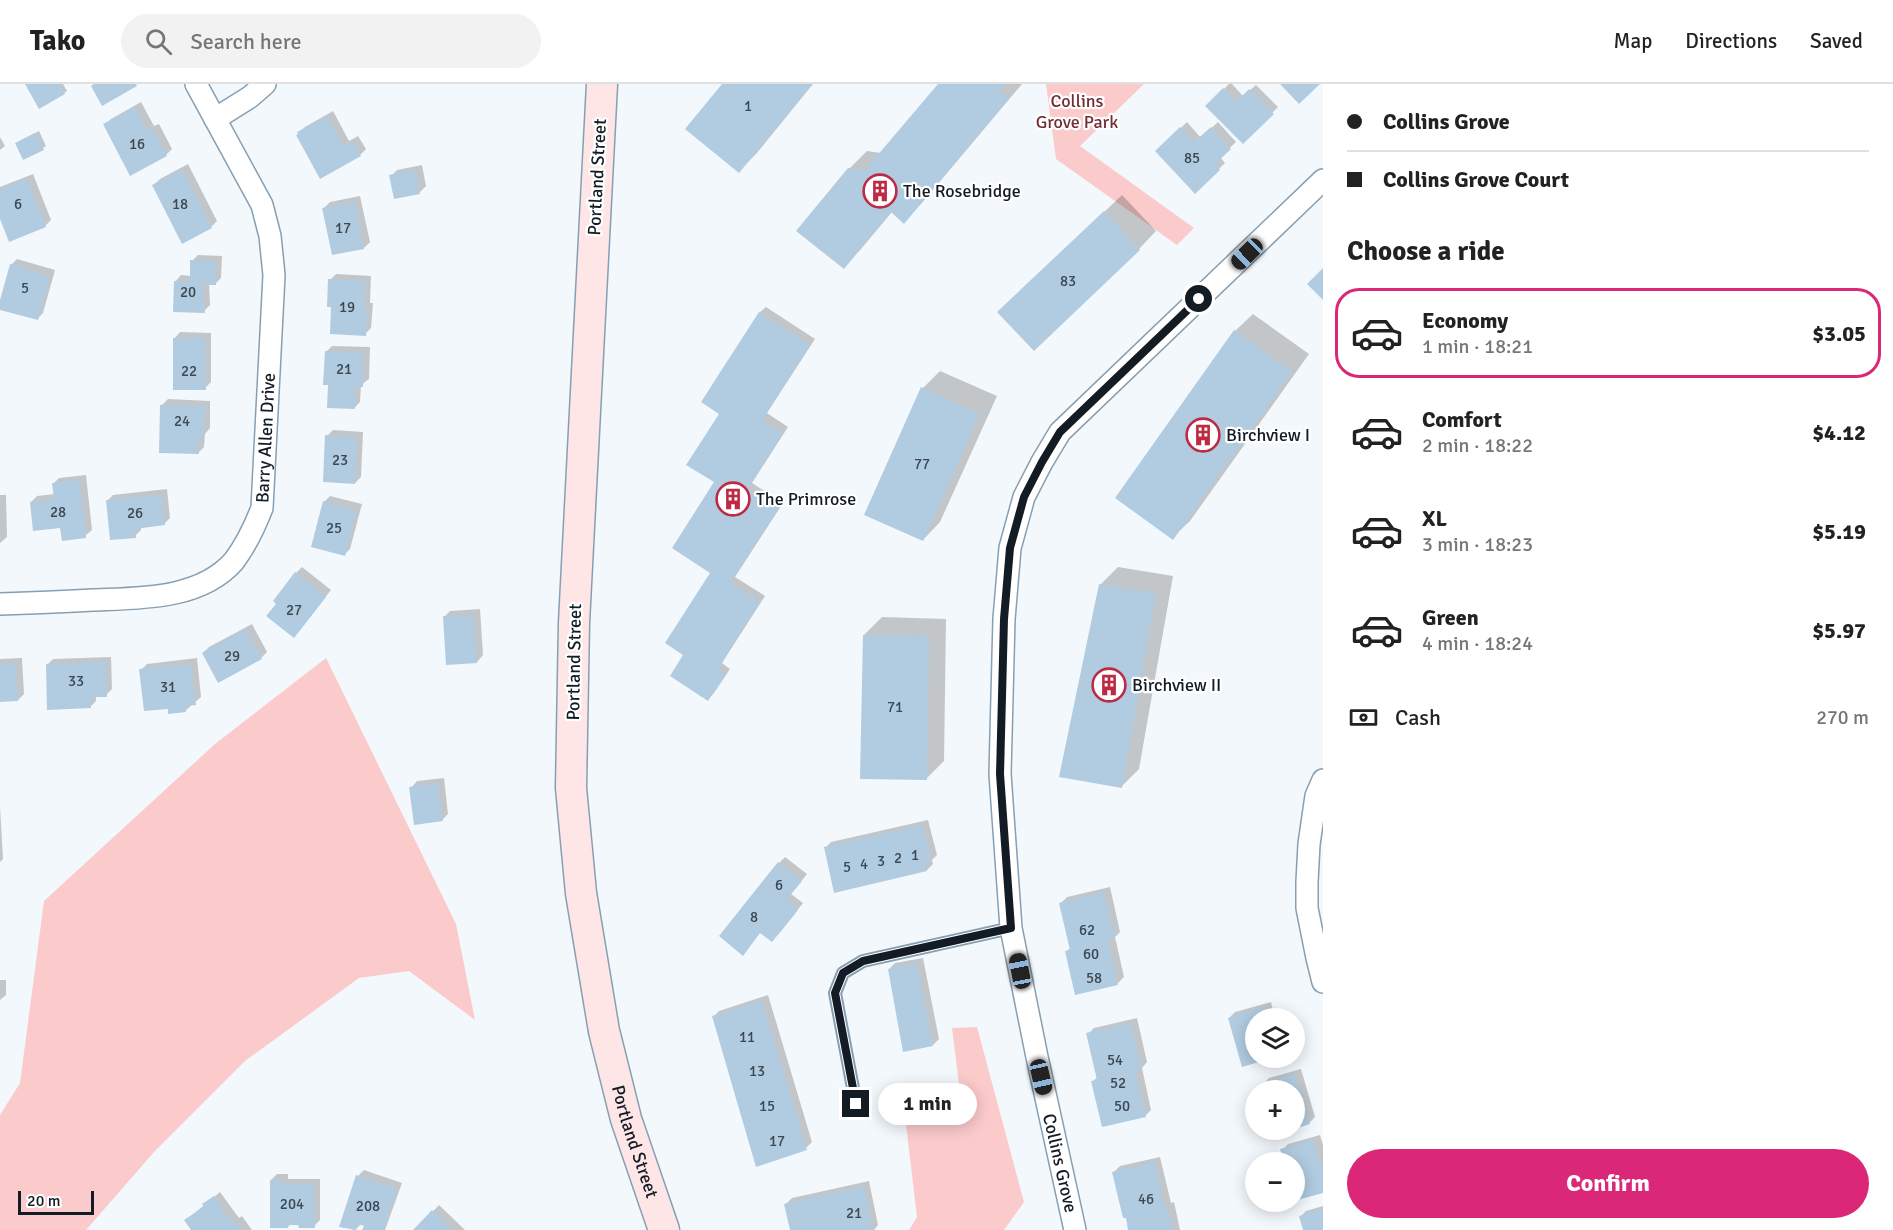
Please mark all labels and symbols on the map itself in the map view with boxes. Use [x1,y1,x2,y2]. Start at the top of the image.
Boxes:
park label: Collins Grove Park [1036,90,1118,133]
house number: 1 [744,97,752,115]
street label: Portland Street [583,118,611,236]
house number: 16 [129,135,145,153]
house number: 85 [1184,149,1200,167]
building icon: The Rosebridge [862,173,898,209]
place label: The Rosebridge [903,180,1021,202]
house number: 6 [14,195,22,213]
house number: 18 [172,195,188,213]
house number: 17 [335,219,351,237]
car [1228,235,1266,273]
house number: 83 [1060,272,1076,290]
house number: 5 [21,279,29,297]
house number: 20 [180,283,196,301]
route start [1185,285,1212,312]
house number: 19 [339,298,355,316]
house number: 21 [336,360,352,378]
house number: 22 [181,362,197,380]
street label: Barry Allen Drive [251,372,280,504]
house number: 24 [174,412,190,430]
building icon: Birchview I [1185,417,1221,453]
place label: Birchview I [1226,424,1310,446]
house number: 23 [332,451,348,469]
house number: 77 [914,455,930,473]
building icon: The Primrose [715,481,751,517]
place label: The Primrose [756,488,856,510]
house number: 28 [50,503,66,521]
house number: 26 [127,504,143,522]
house number: 25 [326,519,342,537]
house number: 27 [286,601,302,619]
street label: Portland Street [562,603,586,721]
house number: 29 [224,647,240,665]
building icon: Birchview II [1091,667,1127,703]
house number: 33 [68,672,84,690]
place label: Birchview II [1132,674,1221,696]
house number: 31 [160,678,176,696]
house number: 71 [887,698,903,716]
house number: 1 [911,846,919,864]
house number: 2 [894,849,902,867]
house number: 3 [877,852,885,870]
house number: 4 [860,855,868,873]
house number: 5 [843,858,851,876]
house number: 6 [775,876,783,894]
house number: 8 [750,908,758,926]
house number: 62 [1079,921,1095,939]
house number: 60 [1083,945,1099,963]
car [1008,952,1032,990]
house number: 58 [1086,969,1102,987]
house number: 11 [739,1028,755,1046]
house number: 54 [1107,1051,1123,1069]
car [1028,1057,1054,1097]
house number: 13 [749,1062,765,1080]
house number: 52 [1110,1074,1126,1092]
street label: Portland Street [607,1083,663,1201]
callout: 1 min [877,1083,976,1125]
route end [842,1090,869,1117]
house number: 15 [759,1097,775,1115]
house number: 50 [1114,1097,1130,1115]
street label: Collins Grove [1038,1111,1082,1215]
house number: 17 [769,1132,785,1150]
scale bar [18,1188,94,1216]
house number: 46 [1138,1190,1154,1208]
house number: 204 [280,1195,304,1213]
house number: 208 [356,1197,380,1215]
house number: 21 [846,1204,862,1222]

